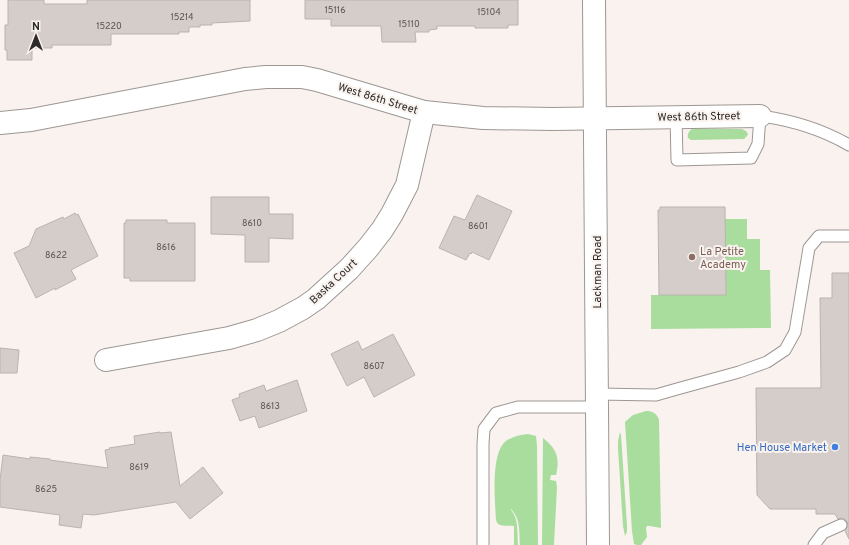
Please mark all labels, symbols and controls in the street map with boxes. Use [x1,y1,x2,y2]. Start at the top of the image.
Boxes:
house number: 15116 [324,5,346,16]
house number: 15104 [477,7,501,18]
house number: 15214 [170,12,194,23]
north arrow [16,16,56,56]
house number: 15110 [398,19,420,30]
text: N [32,20,40,34]
house number: 15220 [96,21,122,32]
street label: West 86th Street [336,80,419,118]
street label: West 86th Street [657,109,741,125]
house number: 8610 [242,218,262,229]
house number: 8601 [468,221,488,232]
street label: Lackman Road [591,235,605,309]
house number: 8616 [156,242,176,253]
place label: La Petite Academy [700,245,746,272]
house number: 8622 [45,250,67,261]
marker: La Petite Academy [687,252,697,262]
street label: Baska Court [307,256,361,307]
house number: 8607 [363,361,385,372]
house number: 8613 [260,401,280,412]
place label: Hen House Market [737,441,827,455]
marker: Hen House Market [830,442,840,452]
house number: 8619 [129,462,149,473]
house number: 8625 [35,484,57,495]

